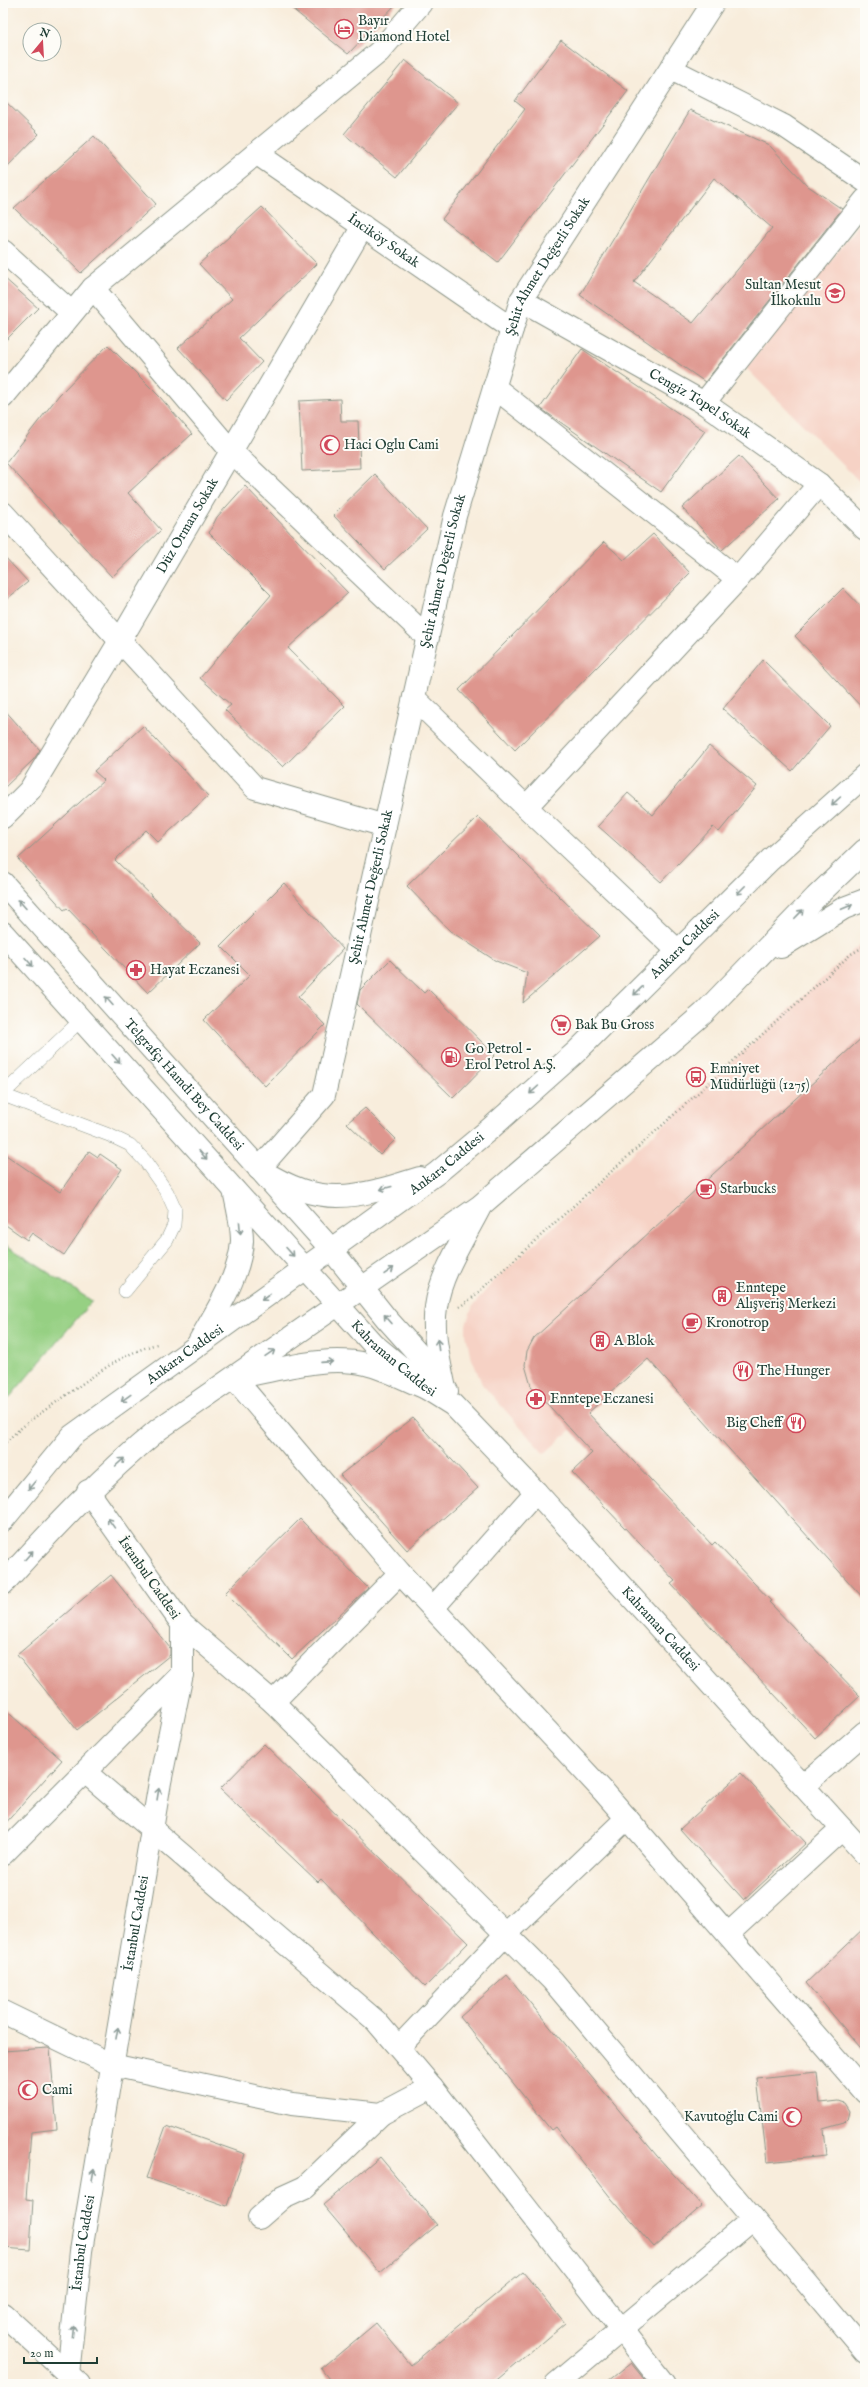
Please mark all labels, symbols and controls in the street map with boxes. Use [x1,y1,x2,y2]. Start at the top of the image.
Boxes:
place label: Bayır Diamond Hotel [358,12,450,46]
hotel icon: Bayır Diamond Hotel [333,18,355,40]
north arrow [22,22,62,62]
text: N [37,25,52,42]
street label: Şehit Ahmet Değerli Sokak [502,193,595,338]
street label: İnciköy Sokak [344,210,424,272]
place label: Sultan Mesut İlkokulu [745,276,821,310]
school or university icon: Sultan Mesut İlkokulu [824,282,846,304]
street label: Cengiz Topel Sokak [646,365,755,443]
mosque icon: Haci Oglu Cami [319,434,341,456]
place label: Haci Oglu Cami [344,436,439,454]
street label: Düz Orman Sokak [153,474,223,577]
street label: Şehit Ahmet Değerli Sokak [416,491,470,650]
one-way arrow [831,797,841,806]
street label: Şehit Ahmet Değerli Sokak [345,807,397,966]
one-way arrow [736,885,746,895]
one-way arrow [17,899,27,909]
one-way arrow [841,902,853,910]
street label: Ankara Caddesi [645,906,724,983]
one-way arrow [795,909,804,919]
one-way arrow [24,957,34,967]
pharmacy icon: Hayat Eczanesi [125,959,147,981]
place label: Hayat Eczanesi [150,961,240,979]
one-way arrow [633,986,643,996]
one-way arrow [104,996,113,1006]
supermarket icon: Bak Bu Gross [550,1014,572,1036]
street label: Telgrafçı Hamdi Bey Caddesi [120,1015,248,1155]
place label: Bak Bu Gross [575,1016,654,1034]
place label: Go Petrol - Erol Petrol A.Ş. [465,1040,556,1074]
fuel station icon: Go Petrol - Erol Petrol A.Ş. [440,1046,462,1068]
one-way arrow [111,1053,120,1063]
place label: Emniyet Müdürlüğü (1275) [710,1060,809,1094]
bus stop icon: Emniyet Müdürlüğü (1275) [685,1066,707,1088]
one-way arrow [528,1085,539,1094]
street label: Ankara Caddesi [405,1128,488,1200]
one-way arrow [199,1150,208,1160]
cafe icon: Starbucks [695,1178,717,1200]
place label: Starbucks [720,1180,776,1198]
one-way arrow [380,1185,393,1192]
one-way arrow [237,1221,244,1234]
one-way arrow [285,1247,295,1257]
one-way arrow [383,1267,394,1275]
place label: Enntepe Alışveriş Merkezi [735,1279,836,1313]
building icon: Enntepe Alışveriş Merkezi [711,1285,733,1307]
one-way arrow [261,1293,272,1301]
cafe icon: Kronotrop [681,1312,703,1334]
one-way arrow [383,1314,392,1324]
place label: Kronotrop [706,1314,769,1332]
street label: Kahraman Caddesi [347,1316,440,1401]
street label: Ankara Caddesi [142,1321,227,1389]
building icon: A Blok [589,1330,611,1352]
place label: A Blok [613,1332,655,1350]
one-way arrow [434,1339,441,1352]
one-way arrow [264,1349,275,1357]
one-way arrow [320,1358,333,1365]
restaurant icon: The Hunger [732,1360,754,1382]
place label: The Hunger [757,1362,830,1380]
pharmacy icon: Enntepe Eczanesi [525,1388,547,1410]
place label: Enntepe Eczanesi [550,1390,654,1408]
one-way arrow [121,1394,132,1402]
restaurant icon: Big Cheff [785,1412,807,1434]
place label: Big Cheff [726,1414,784,1432]
one-way arrow [114,1457,125,1466]
one-way arrow [27,1480,36,1491]
one-way arrow [107,1518,115,1529]
street label: İstanbul Caddesi [114,1533,184,1623]
one-way arrow [24,1550,34,1560]
street label: Kahraman Caddesi [617,1583,704,1675]
one-way arrow [154,1788,162,1801]
street label: İstanbul Caddesi [119,1874,153,1973]
one-way arrow [114,2027,122,2040]
mosque icon: Cami [17,2079,39,2101]
place label: Cami [42,2081,73,2099]
mosque icon: Kavutoğlu Cami [781,2106,803,2128]
place label: Kavutoğlu Cami [684,2108,778,2126]
one-way arrow [90,2169,98,2182]
street label: İstanbul Caddesi [68,2193,99,2292]
one-way arrow [69,2325,76,2338]
scale bar [24,2339,97,2365]
text: 20 m [30,2346,53,2361]

